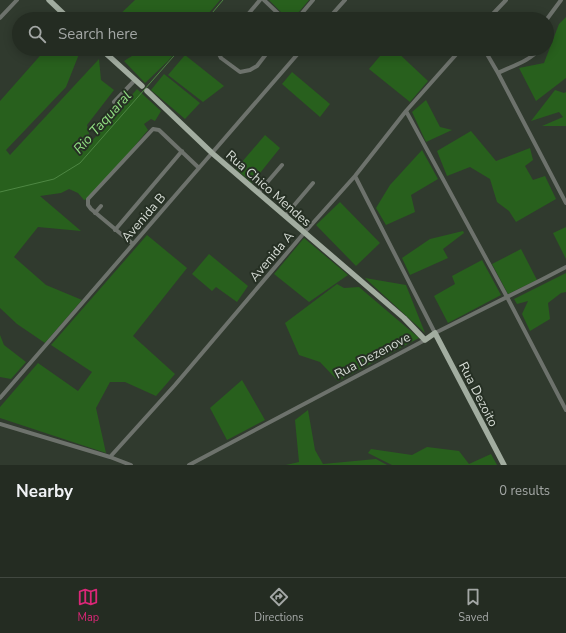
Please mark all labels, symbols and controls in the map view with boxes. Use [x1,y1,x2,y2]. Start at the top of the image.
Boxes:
search box [12,12,554,56]
icon: search [26,23,48,45]
text: Search here [58,24,138,44]
water label: Rio Taquaral [69,87,136,158]
street label: Rua Chico Mendes [222,147,315,231]
street label: Avenida B [117,189,170,246]
street label: Avenida A [245,227,298,286]
street label: Rua Dezenove [331,328,414,383]
street label: Rua Dezoito [454,359,502,430]
text: Nearby [16,480,73,503]
text: 0 results [499,482,550,500]
tab: Map [77,586,99,625]
tab: Directions [254,586,304,625]
tab: Saved [458,586,489,625]

